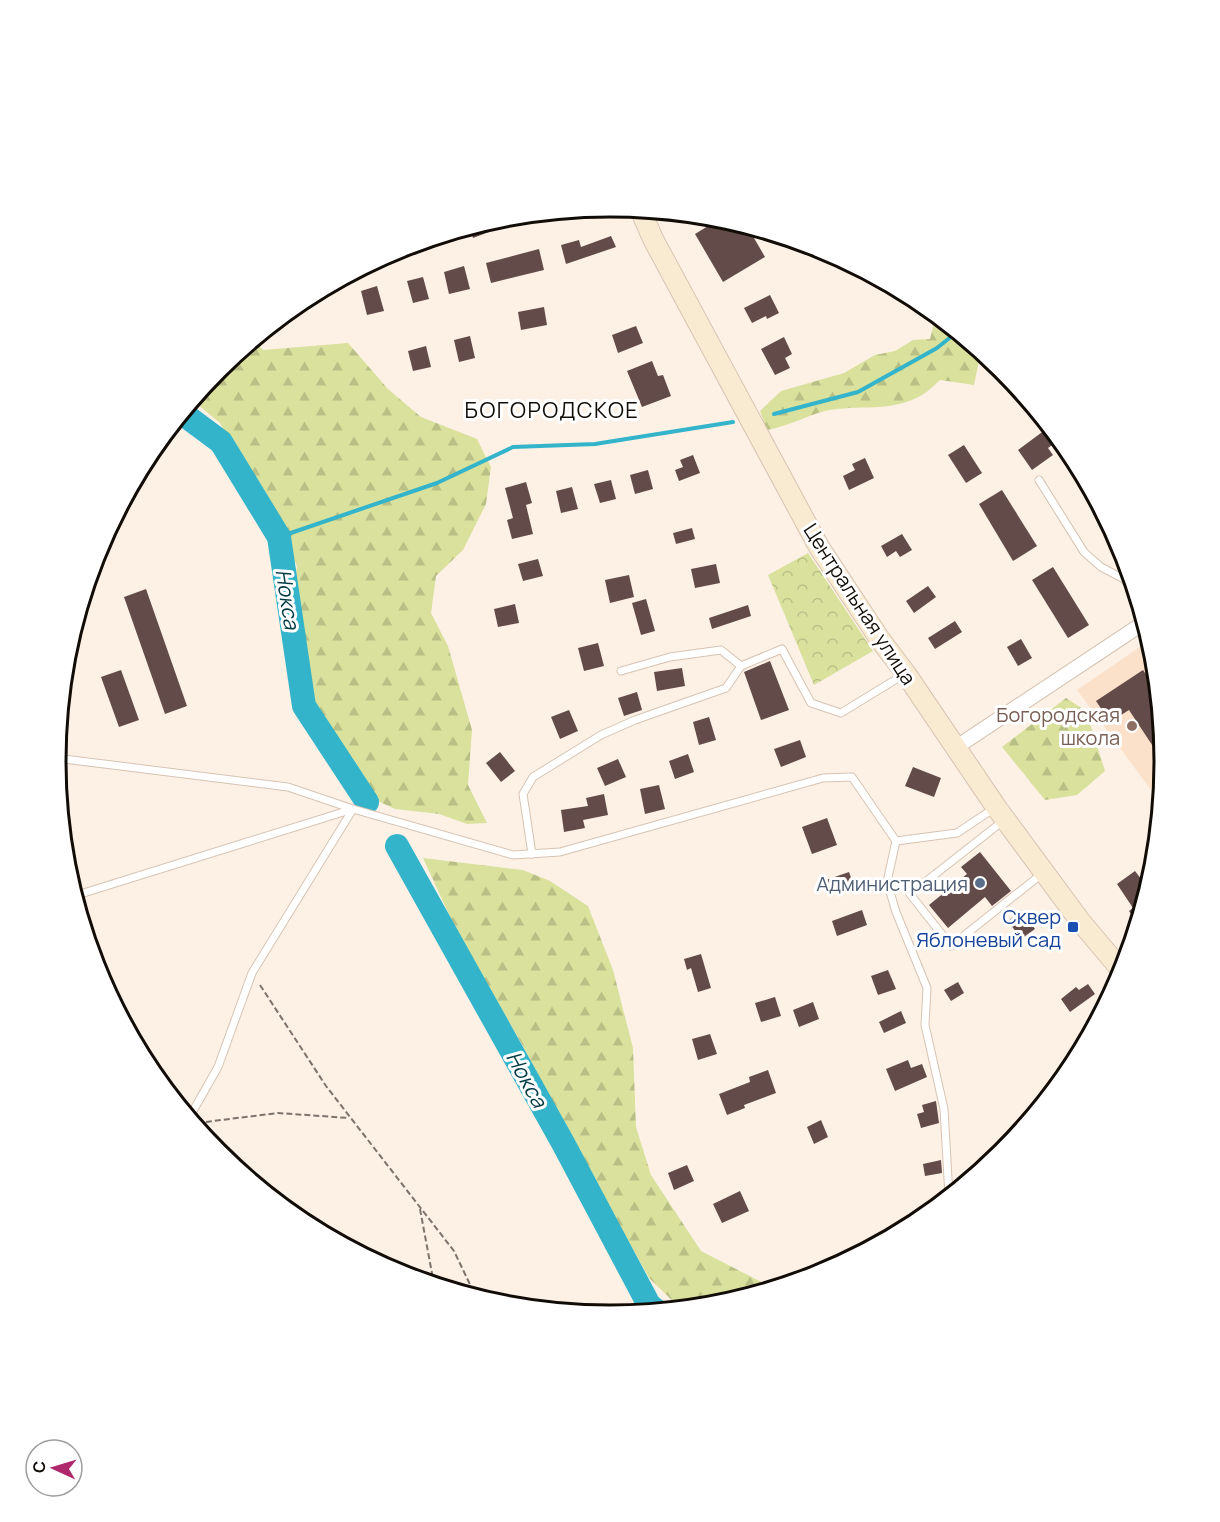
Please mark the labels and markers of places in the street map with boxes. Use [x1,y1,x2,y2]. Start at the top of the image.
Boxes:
place label: Богородская школа [996,701,1120,751]
marker: Богородская школа [1125,719,1139,733]
place label: Администрация [816,870,968,897]
marker: Администрация [973,876,987,890]
place label: Сквер Яблоневый сад [916,903,1061,953]
marker: Сквер Яблоневый сад [1066,920,1080,934]

